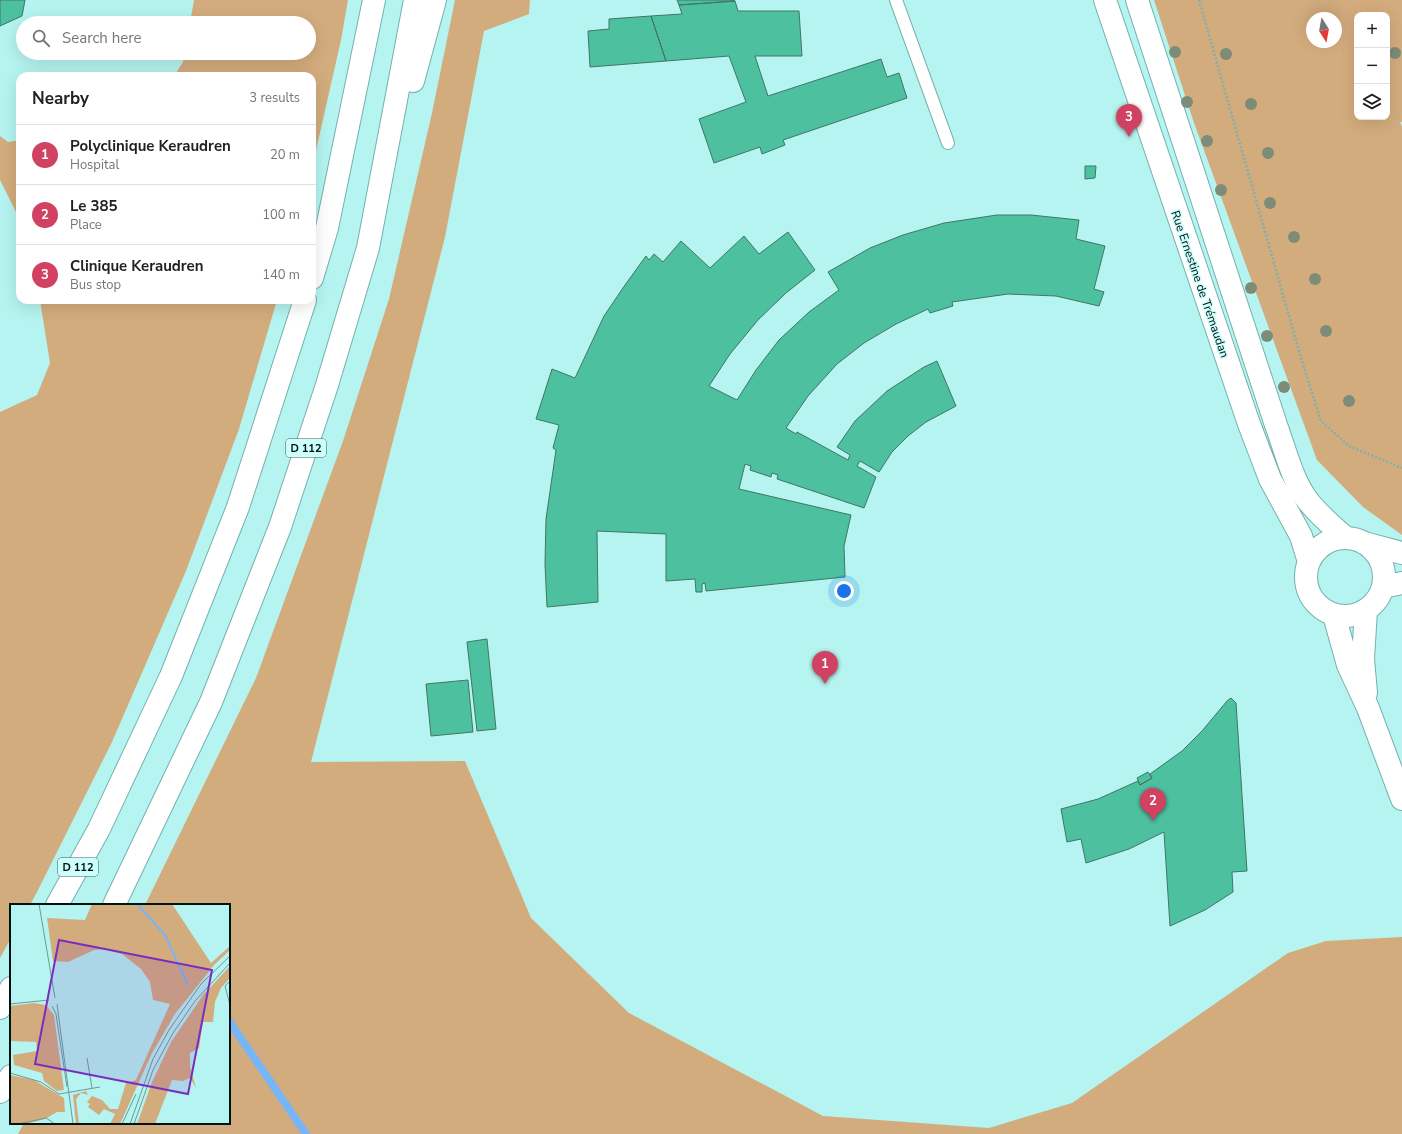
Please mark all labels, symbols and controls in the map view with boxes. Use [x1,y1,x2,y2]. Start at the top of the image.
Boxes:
north arrow [1306,12,1342,48]
map controls [1354,12,1390,120]
button: + [1354,12,1390,48]
search box [16,16,316,60]
icon: search [30,27,52,49]
text: Search here [62,28,142,48]
button: − [1354,48,1390,84]
button: layers [1354,84,1390,120]
text: Nearby [32,87,89,110]
text: 3 results [249,89,300,107]
pin: 3 [1116,104,1142,137]
text: Polyclinique Keraudren [70,136,231,156]
text: 1 [41,146,49,164]
text: 20 m [270,146,300,164]
text: Hospital [70,156,119,174]
text: Le 385 [70,196,118,216]
text: 2 [41,206,49,224]
text: 100 m [262,206,300,224]
street label: Rue Ernestine de Trémaudan [1167,208,1233,360]
text: Place [70,216,102,234]
text: Clinique Keraudren [70,256,204,276]
text: 3 [41,266,49,284]
text: 140 m [262,266,300,284]
text: Bus stop [70,276,121,294]
road number: D 112 [286,439,326,457]
your location [834,581,854,601]
pin: 1 [812,651,838,684]
pin: 2 [1140,788,1166,821]
road number: D 112 [58,858,98,876]
inset map [10,904,230,1124]

